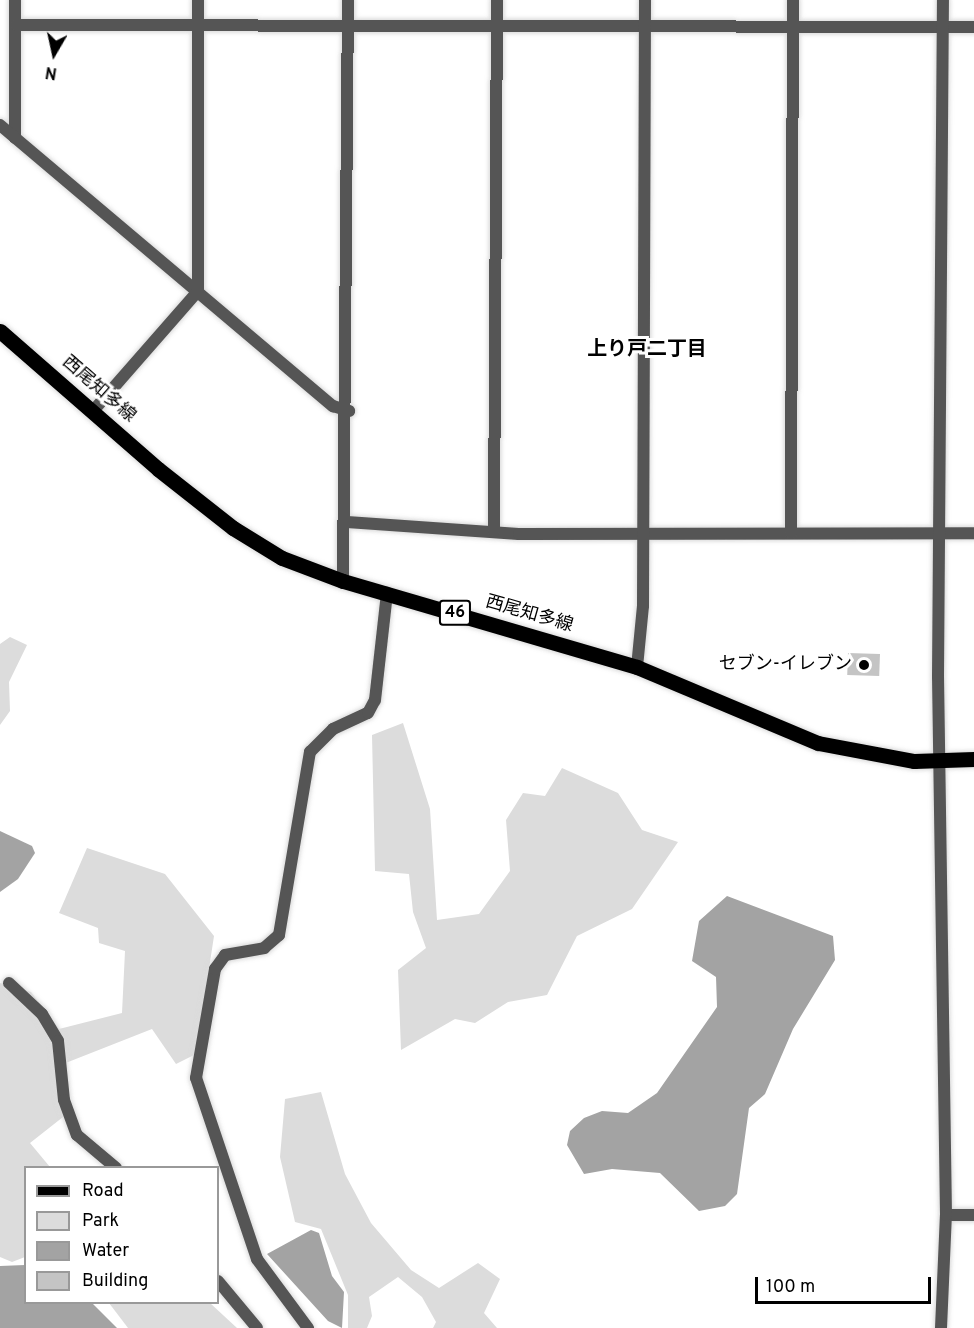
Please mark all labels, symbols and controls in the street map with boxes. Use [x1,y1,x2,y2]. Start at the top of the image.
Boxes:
north arrow [24,24,84,84]
text: N [44,61,58,83]
district label: 上り戸二丁目 [587,338,707,362]
street label: 西尾知多線 [57,352,139,428]
street label: 西尾知多線 [483,592,575,638]
road number: 46 [438,600,472,626]
place label: セブン-イレブン [719,654,852,676]
marker: セブン-イレブン [857,658,871,672]
legend [24,1166,219,1304]
text: Road [82,1180,124,1203]
text: Park [82,1210,119,1233]
text: Water [82,1240,129,1263]
scale bar [758,1265,934,1303]
text: Building [82,1270,148,1293]
text: 100 m [766,1276,815,1299]

